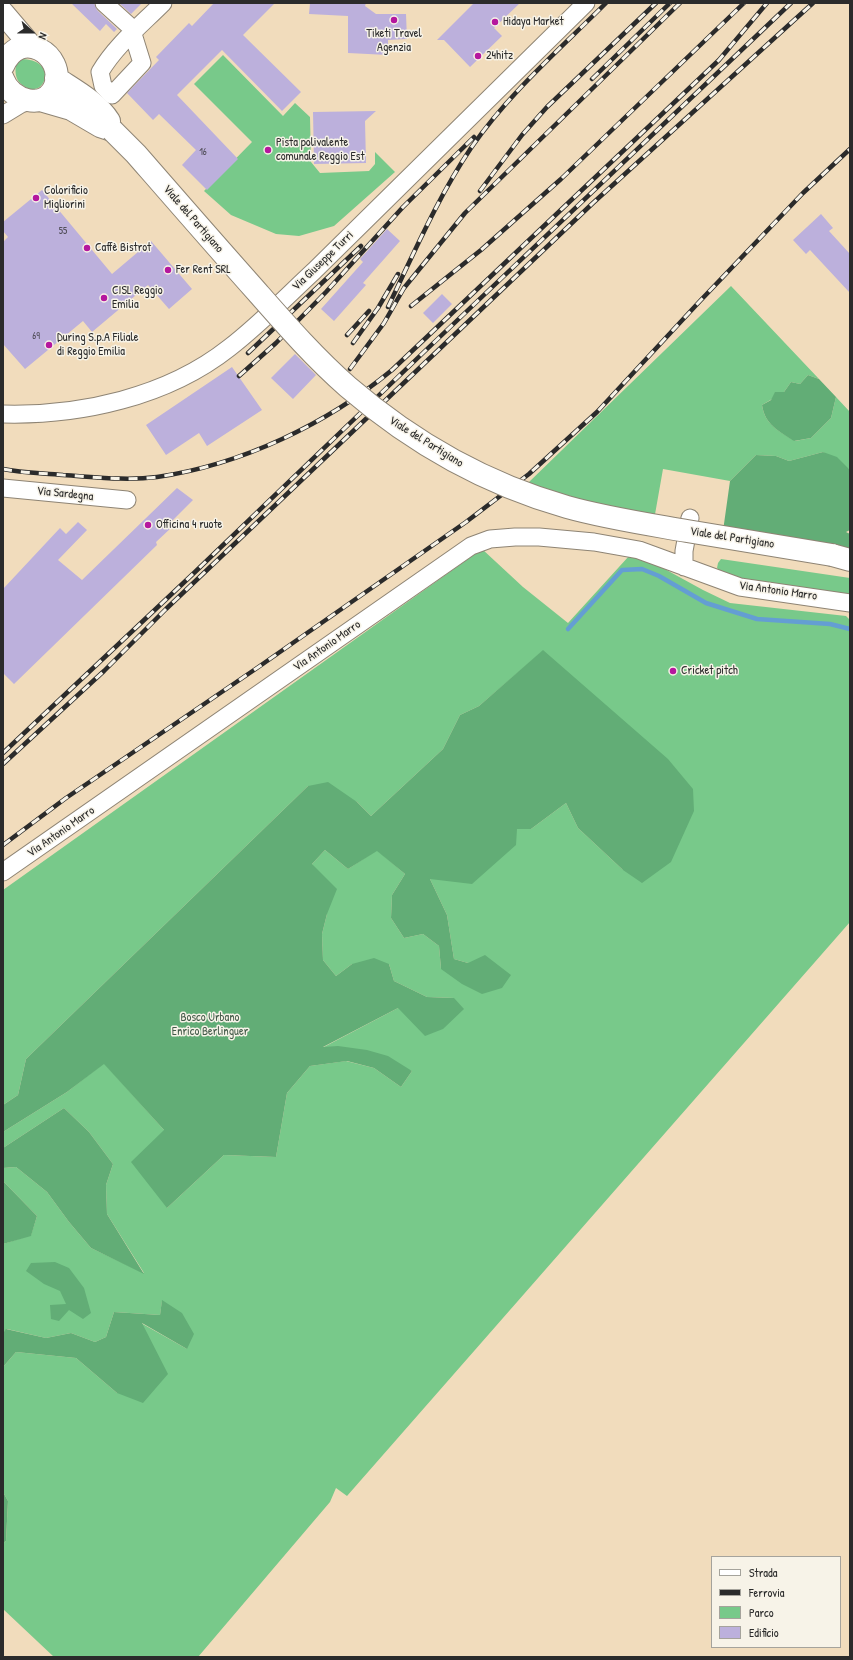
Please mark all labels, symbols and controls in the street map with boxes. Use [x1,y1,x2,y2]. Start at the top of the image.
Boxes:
north arrow [12,12,52,52]
marker: Tiketi Travel Agenzia [389,15,399,25]
place label: Hidaya Market [503,15,564,29]
marker: Hidaya Market [490,17,500,27]
place label: Tiketi Travel Agenzia [366,27,422,55]
text: N [36,31,51,42]
place label: 24hitz [486,49,513,63]
marker: 24hitz [473,51,483,61]
place label: Pista polivalente comunale Reggio Est [276,136,365,164]
marker: Pista polivalente comunale Reggio Est [263,145,273,155]
house number: 16 [199,146,207,158]
street label: Viale del Partigiano [160,182,226,256]
place label: Colorificio Migliorini [44,184,88,212]
marker: Colorificio Migliorini [31,193,41,203]
house number: 55 [59,225,67,237]
street label: Via Giuseppe Turri [289,228,357,294]
place label: Caffè Bistrot [95,241,151,255]
marker: Caffè Bistrot [82,243,92,253]
place label: Fer Rent SRL [176,263,231,277]
marker: Fer Rent SRL [163,265,173,275]
place label: CISL Reggio Emilia [112,284,163,312]
marker: CISL Reggio Emilia [99,293,109,303]
house number: 69 [32,330,40,342]
place label: During S.p.A Filiale di Reggio Emilia [57,331,138,359]
marker: During S.p.A Filiale di Reggio Emilia [44,340,54,350]
street label: Viale del Partigiano [386,413,466,471]
street label: Via Sardegna [36,484,94,504]
place label: Officina 4 ruote [156,518,222,532]
marker: Officina 4 ruote [143,520,153,530]
street label: Viale del Partigiano [689,524,775,552]
street label: Via Antonio Marro [738,578,818,604]
street label: Via Antonio Marro [291,618,363,674]
place label: Cricket pitch [681,664,738,678]
marker: Cricket pitch [668,666,678,676]
street label: Via Antonio Marro [25,804,97,860]
park label: Bosco Urbano Enrico Berlinguer [172,1011,248,1039]
legend [711,1556,841,1648]
text: Strada [749,1564,777,1581]
text: Ferrovia [749,1584,785,1601]
text: Parco [749,1604,774,1621]
text: Edificio [749,1624,779,1641]

